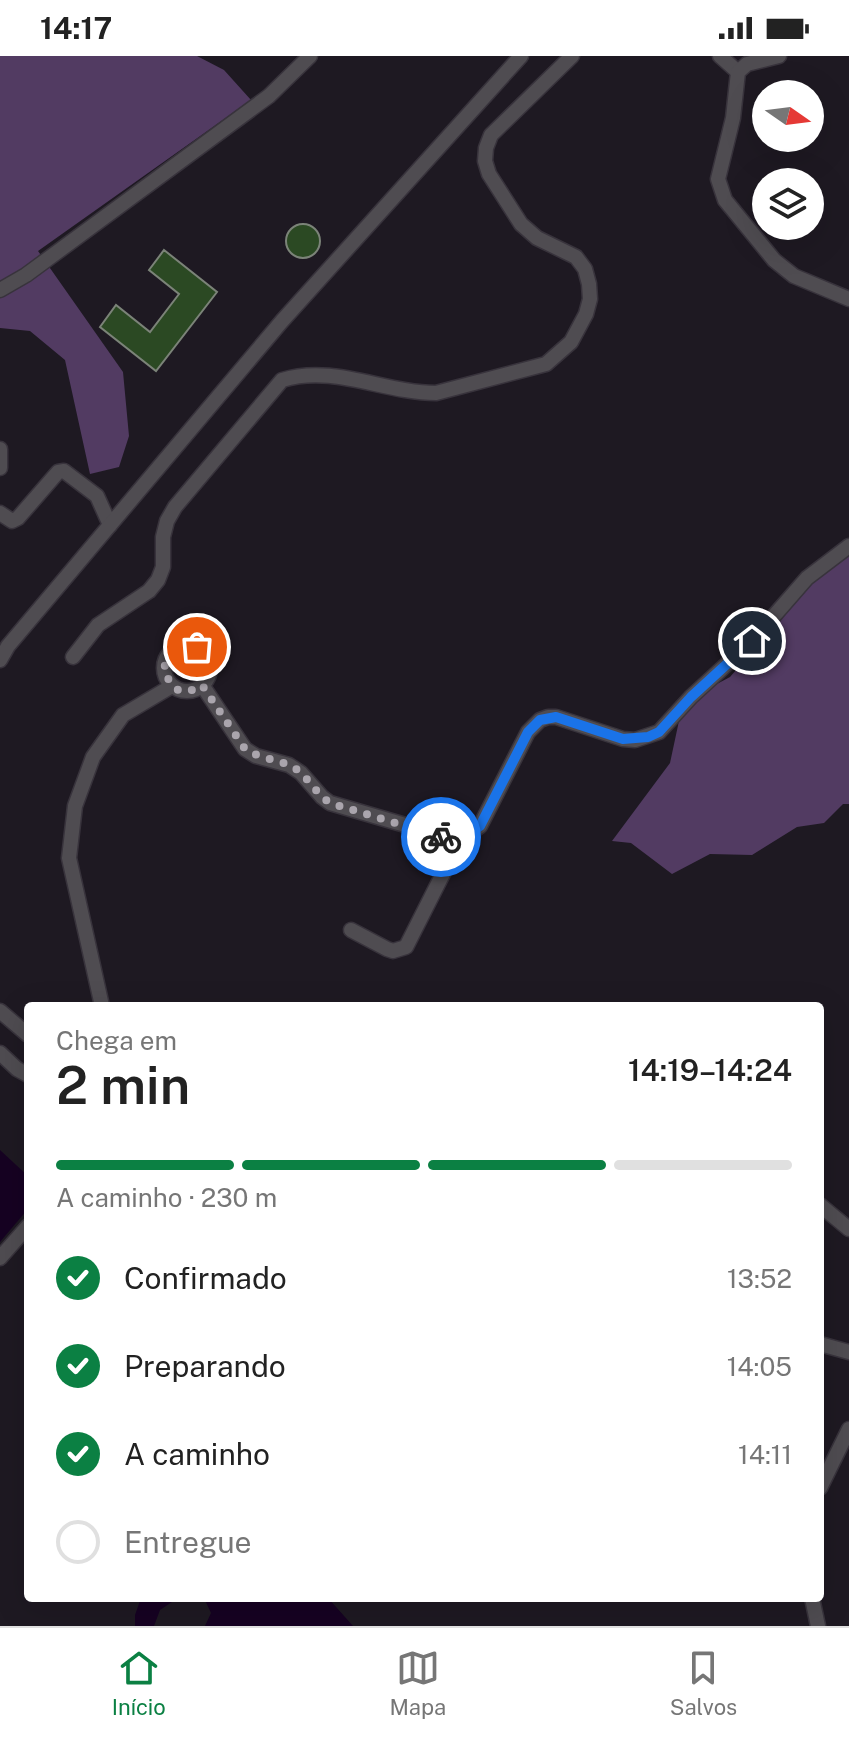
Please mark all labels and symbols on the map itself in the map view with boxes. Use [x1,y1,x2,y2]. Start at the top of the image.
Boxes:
north arrow [752,80,824,152]
pin [718,607,786,675]
pin [163,613,231,681]
courier [401,797,481,877]

